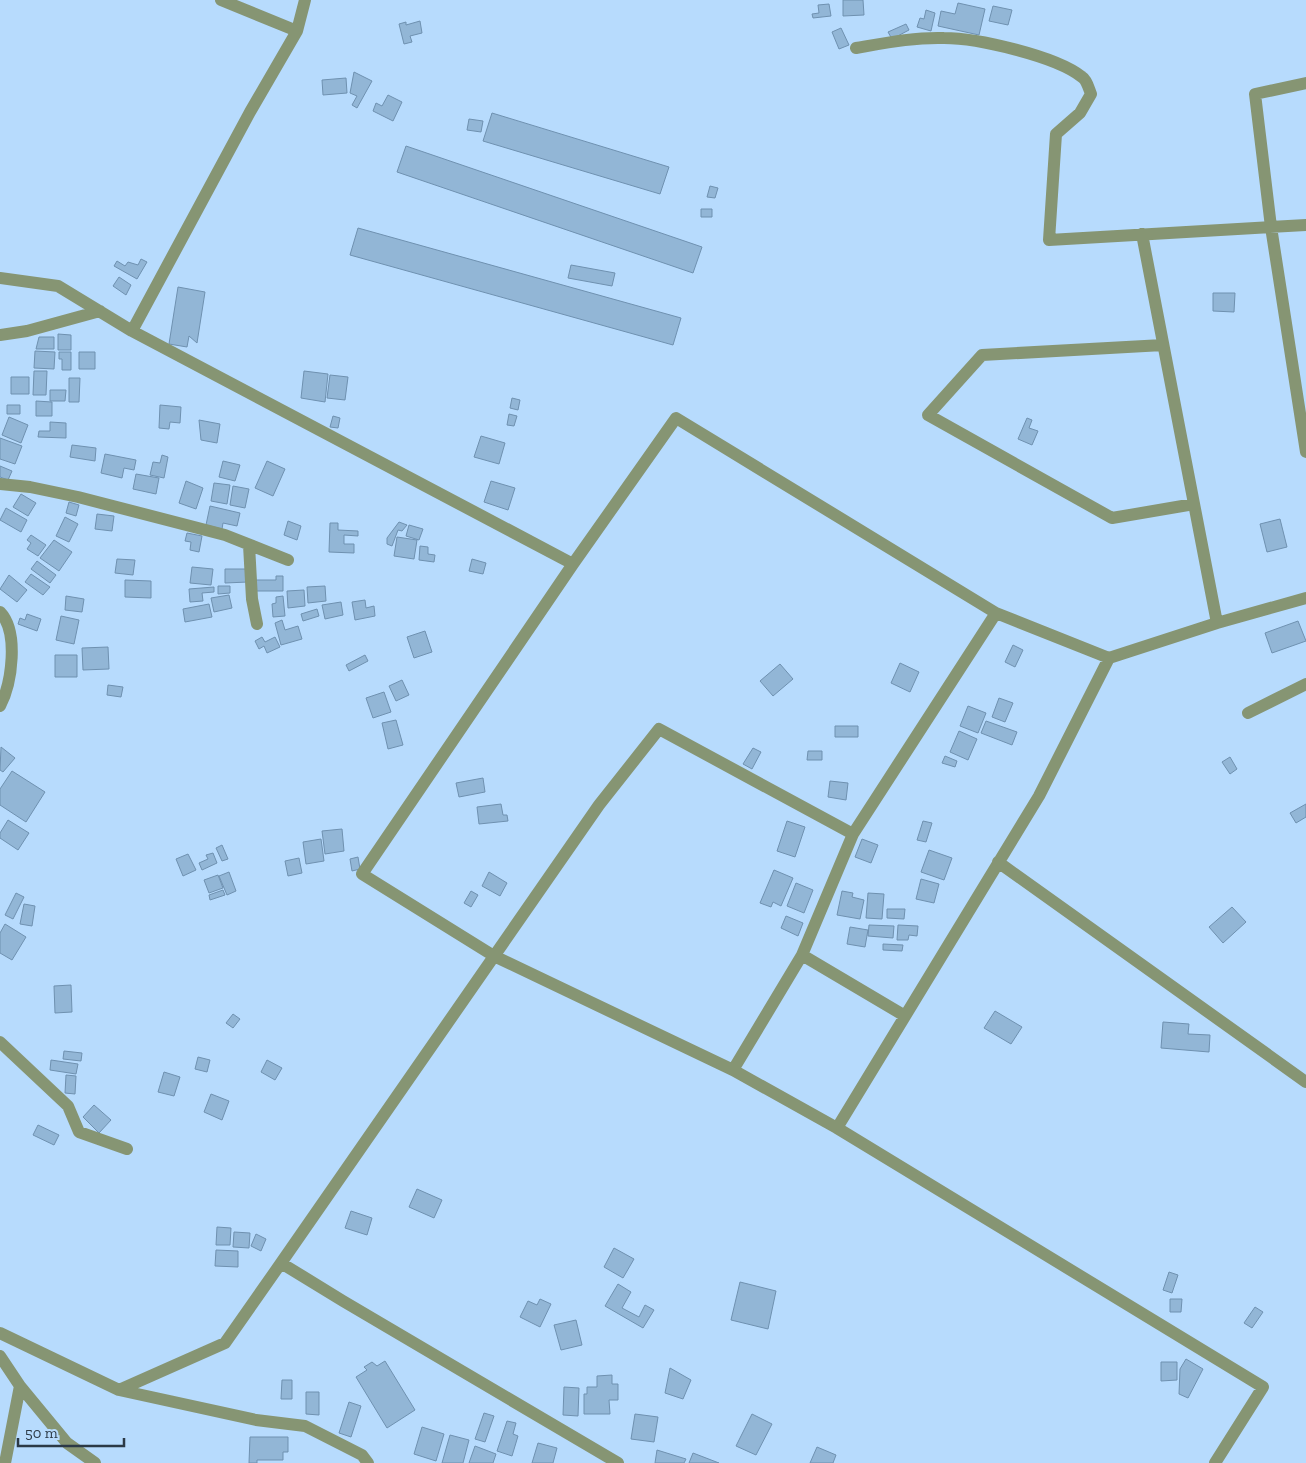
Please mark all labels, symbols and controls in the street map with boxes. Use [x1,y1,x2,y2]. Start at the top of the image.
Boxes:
scale bar [18,1416,124,1448]
text: 50 m [25,1424,58,1442]

